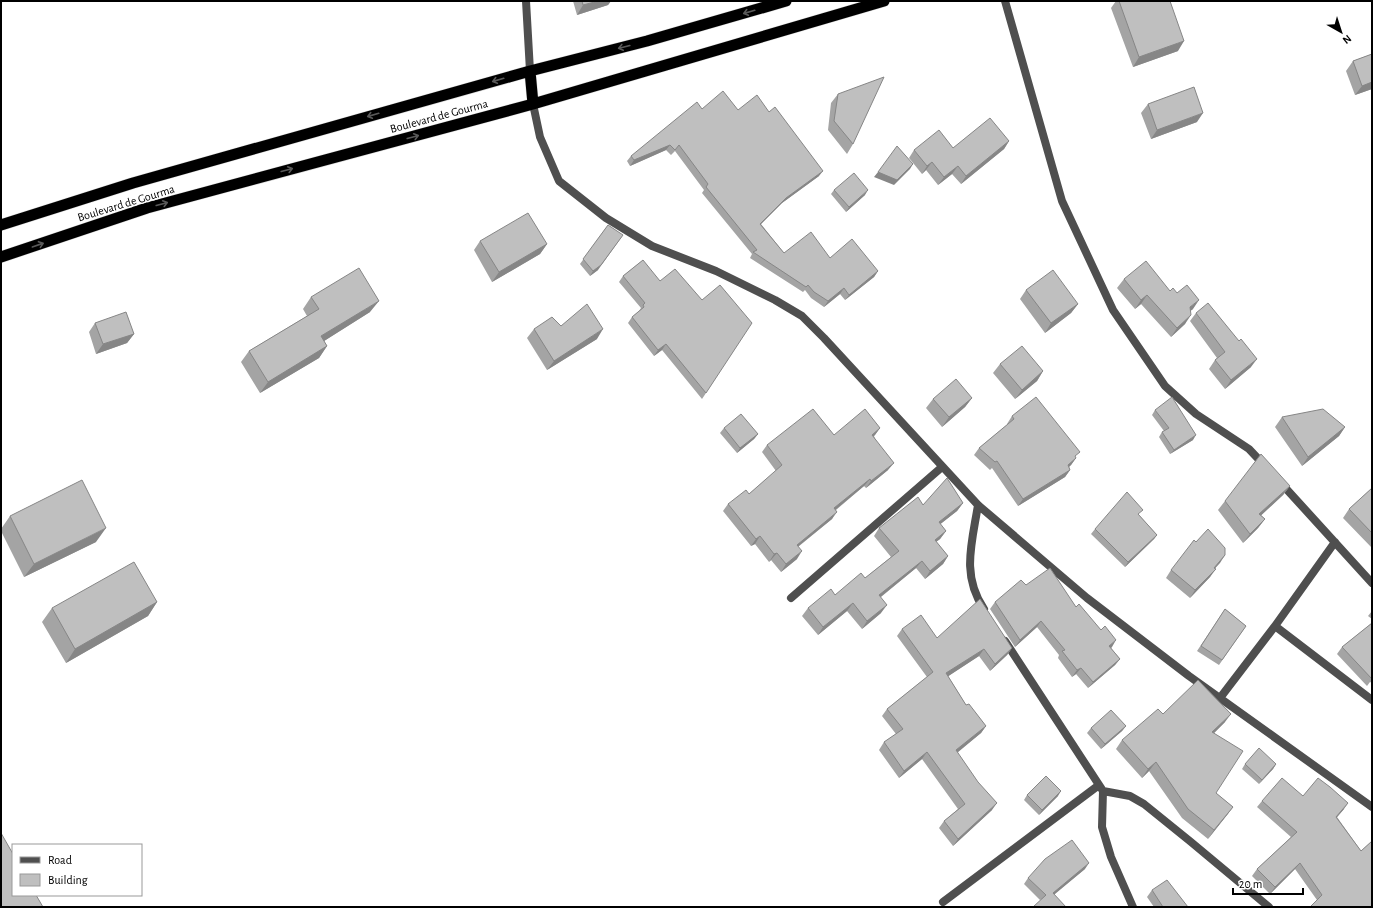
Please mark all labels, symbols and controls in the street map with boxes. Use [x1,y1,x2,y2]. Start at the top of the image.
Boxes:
one-way arrow [743,9,756,16]
north arrow [1321,12,1361,52]
text: N [1341,33,1353,46]
one-way arrow [618,44,631,51]
one-way arrow [492,77,505,84]
street label: Boulevard de Gourma [389,97,490,135]
one-way arrow [367,112,380,119]
one-way arrow [406,132,419,140]
one-way arrow [280,166,293,174]
street label: Boulevard de Gourma [76,182,176,223]
one-way arrow [155,200,168,207]
one-way arrow [32,240,44,248]
legend [12,844,142,896]
text: Road [48,854,72,866]
scale bar [1233,870,1303,896]
text: Building [48,874,88,886]
text: 20 m [1239,878,1262,890]

